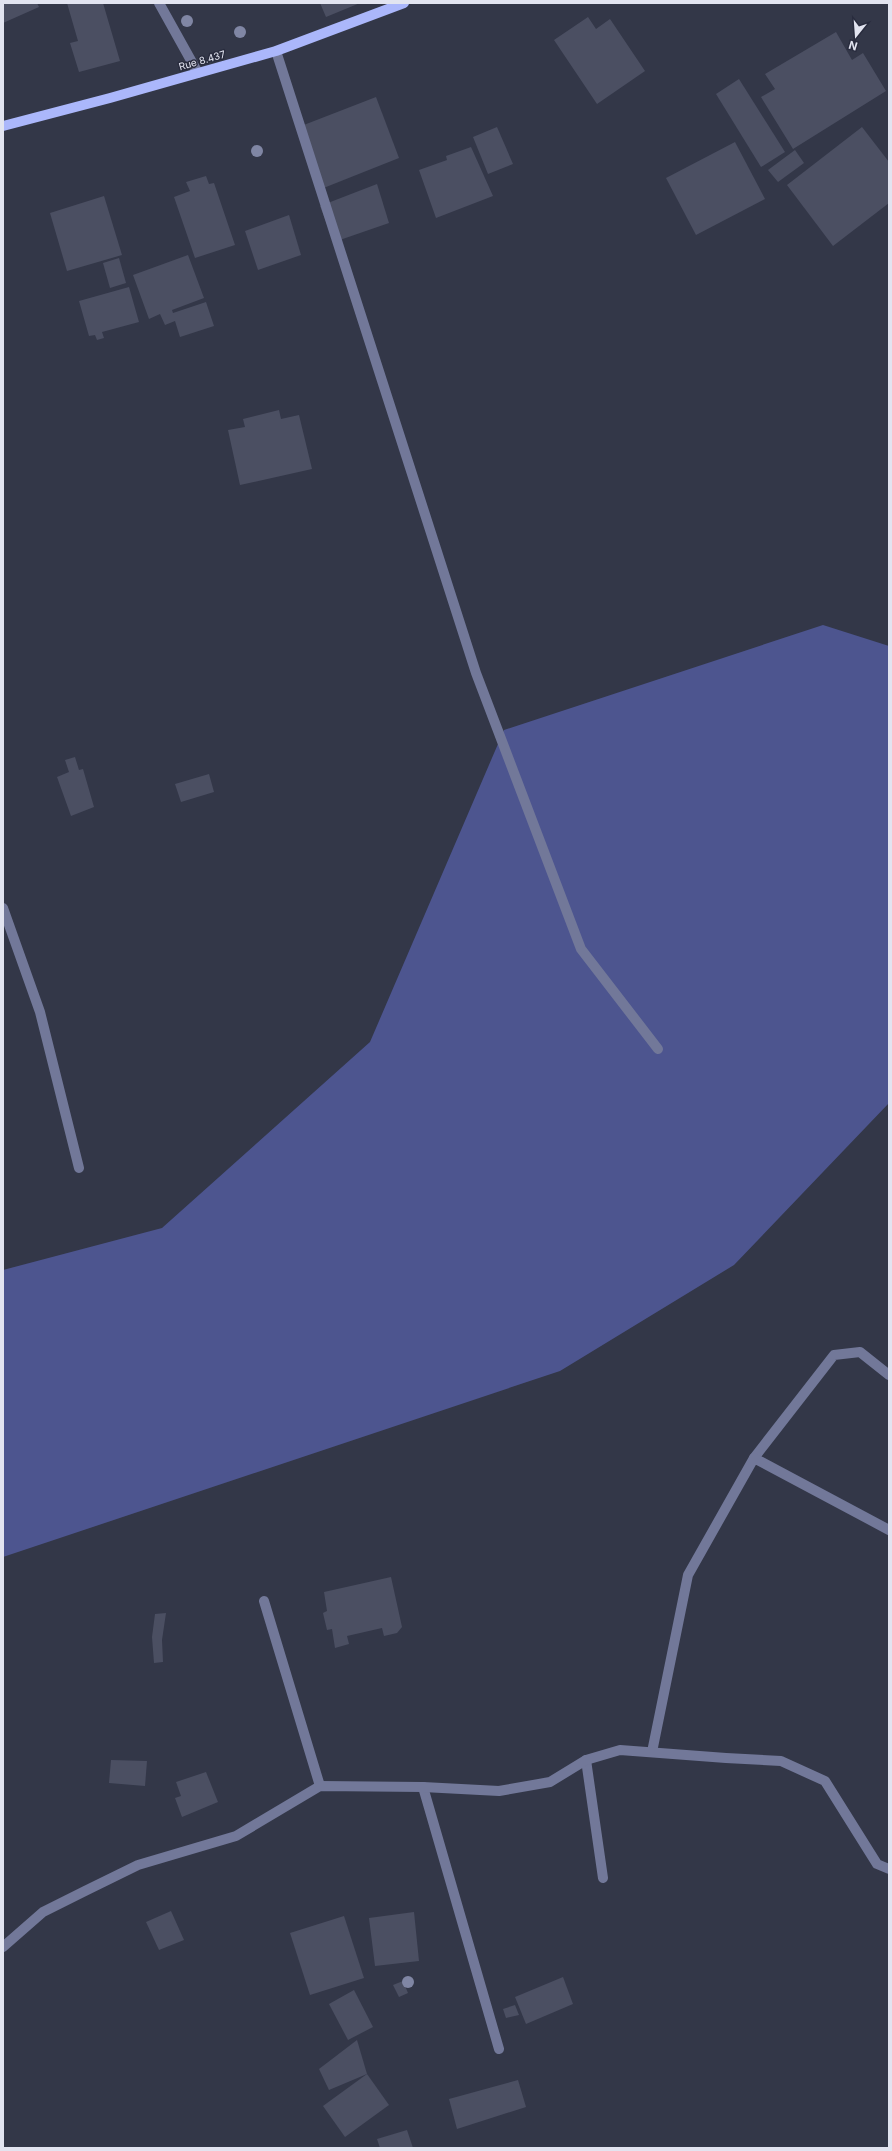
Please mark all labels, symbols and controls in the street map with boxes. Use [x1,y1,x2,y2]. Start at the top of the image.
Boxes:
north arrow [836,16,876,56]
text: N [847,38,859,53]
street label: Rue 8.437 [177,48,227,72]

